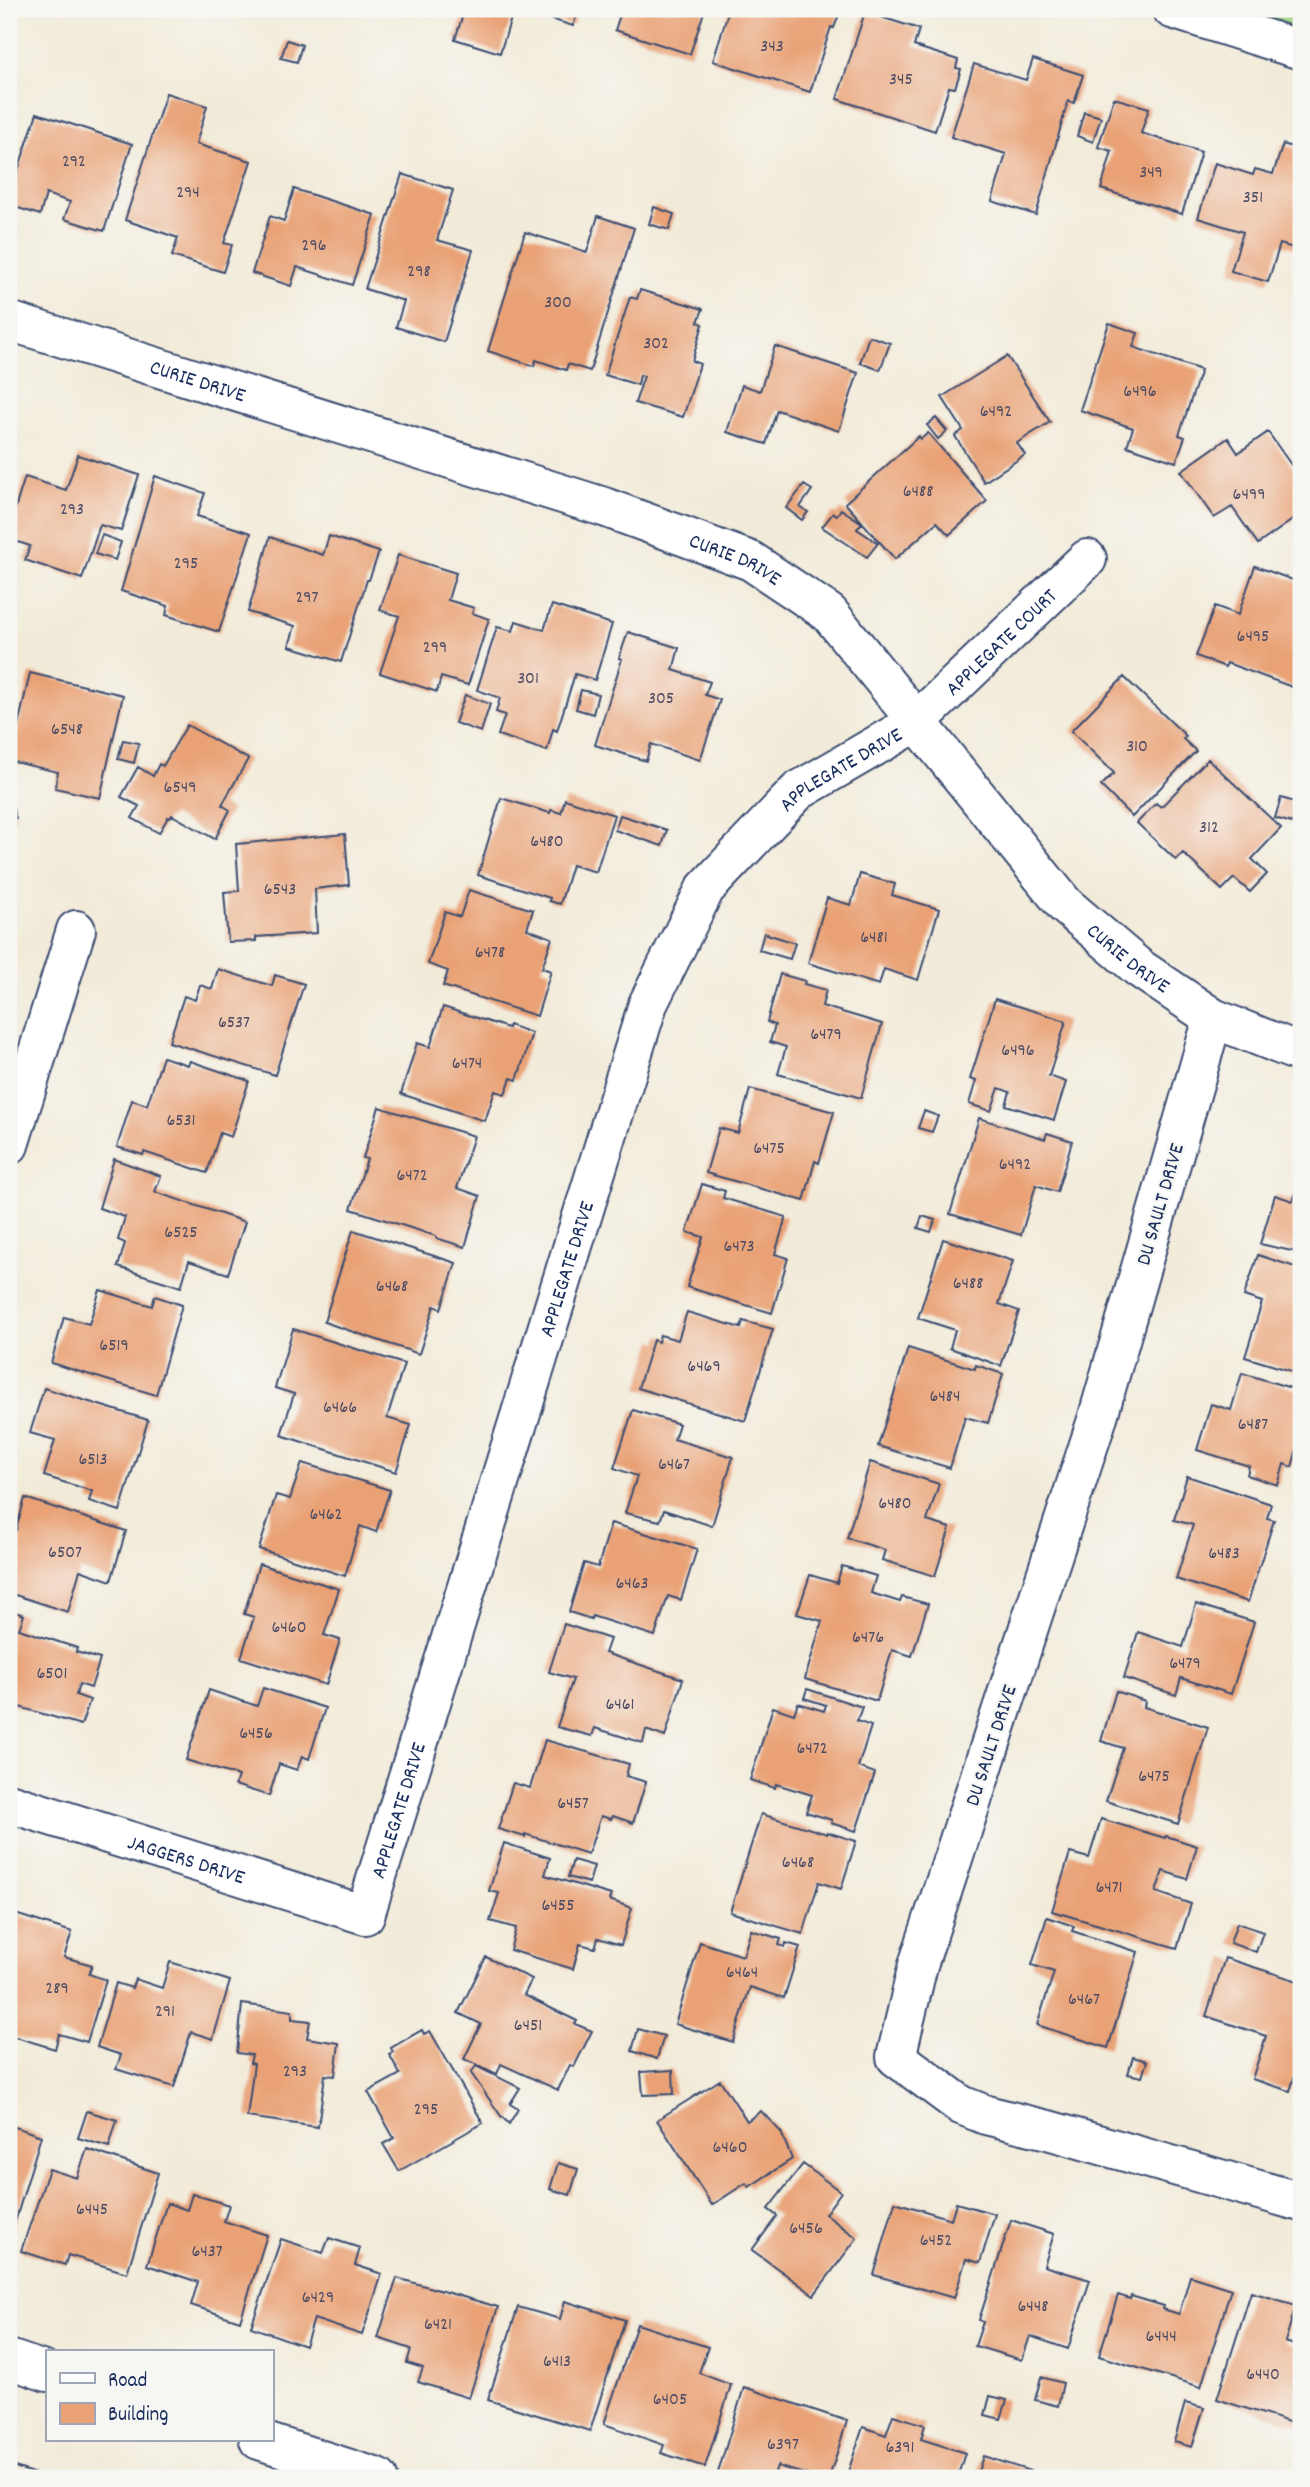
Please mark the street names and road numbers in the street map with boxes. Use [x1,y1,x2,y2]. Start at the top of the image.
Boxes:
street label: CURIE DRIVE [145,354,249,412]
street label: CURIE DRIVE [684,528,787,595]
street label: APPLEGATE COURT [940,582,1066,704]
street label: APPLEGATE DRIVE [773,721,909,820]
street label: CURIE DRIVE [1079,918,1175,1003]
street label: DU SAULT DRIVE [1130,1140,1194,1269]
street label: APPLEGATE DRIVE [533,1197,604,1341]
street label: DU SAULT DRIVE [959,1681,1027,1810]
street label: APPLEGATE DRIVE [365,1739,436,1883]
street label: JAGGERS DRIVE [123,1829,248,1894]

